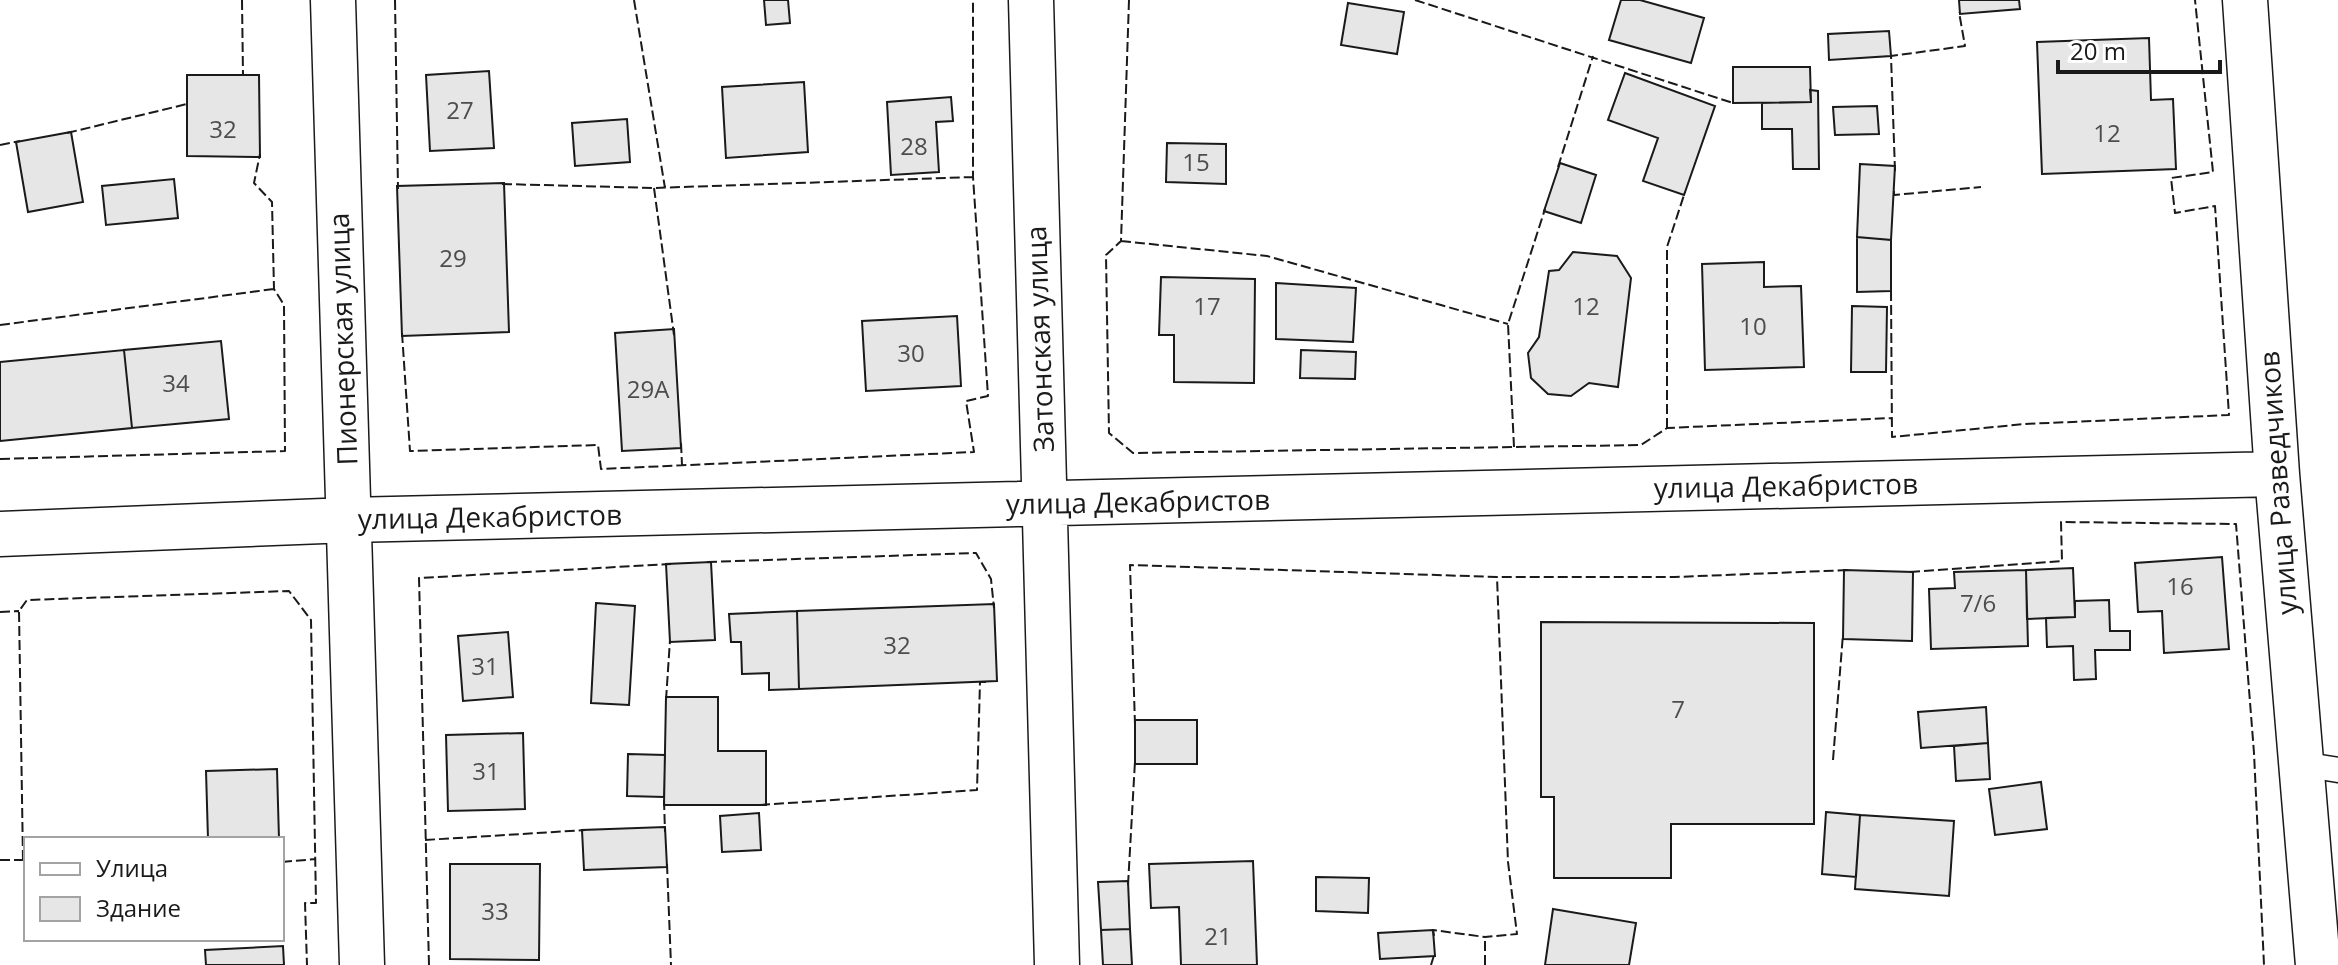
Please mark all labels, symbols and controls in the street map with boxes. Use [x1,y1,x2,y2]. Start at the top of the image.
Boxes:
scale bar [2058,24,2220,74]
text: 20 m [2070,34,2126,67]
house number: 27 [446,93,474,126]
house number: 32 [209,112,237,145]
house number: 12 [2093,116,2121,149]
house number: 28 [900,129,928,162]
house number: 15 [1182,145,1210,178]
street label: Пионерская улица [319,212,365,466]
street label: Затонская улица [1016,225,1062,453]
house number: 29 [439,241,467,274]
house number: 17 [1193,289,1221,322]
house number: 12 [1572,289,1600,322]
house number: 10 [1739,309,1767,342]
house number: 30 [897,336,925,369]
street label: улица Разведчиков [2249,350,2305,616]
house number: 34 [162,366,190,399]
house number: 29А [627,372,670,405]
street label: улица Декабристов [1654,464,1918,506]
street label: улица Декабристов [1006,480,1270,522]
street label: улица Декабристов [358,495,622,537]
house number: 16 [2166,569,2194,602]
house number: 7/6 [1960,586,1996,619]
house number: 32 [883,628,911,661]
house number: 31 [471,649,499,682]
house number: 7 [1671,692,1685,725]
house number: 31 [472,754,500,787]
legend [24,837,284,941]
text: Улица [96,851,168,884]
text: Здание [96,891,181,924]
house number: 33 [481,894,509,927]
house number: 21 [1204,919,1232,952]

